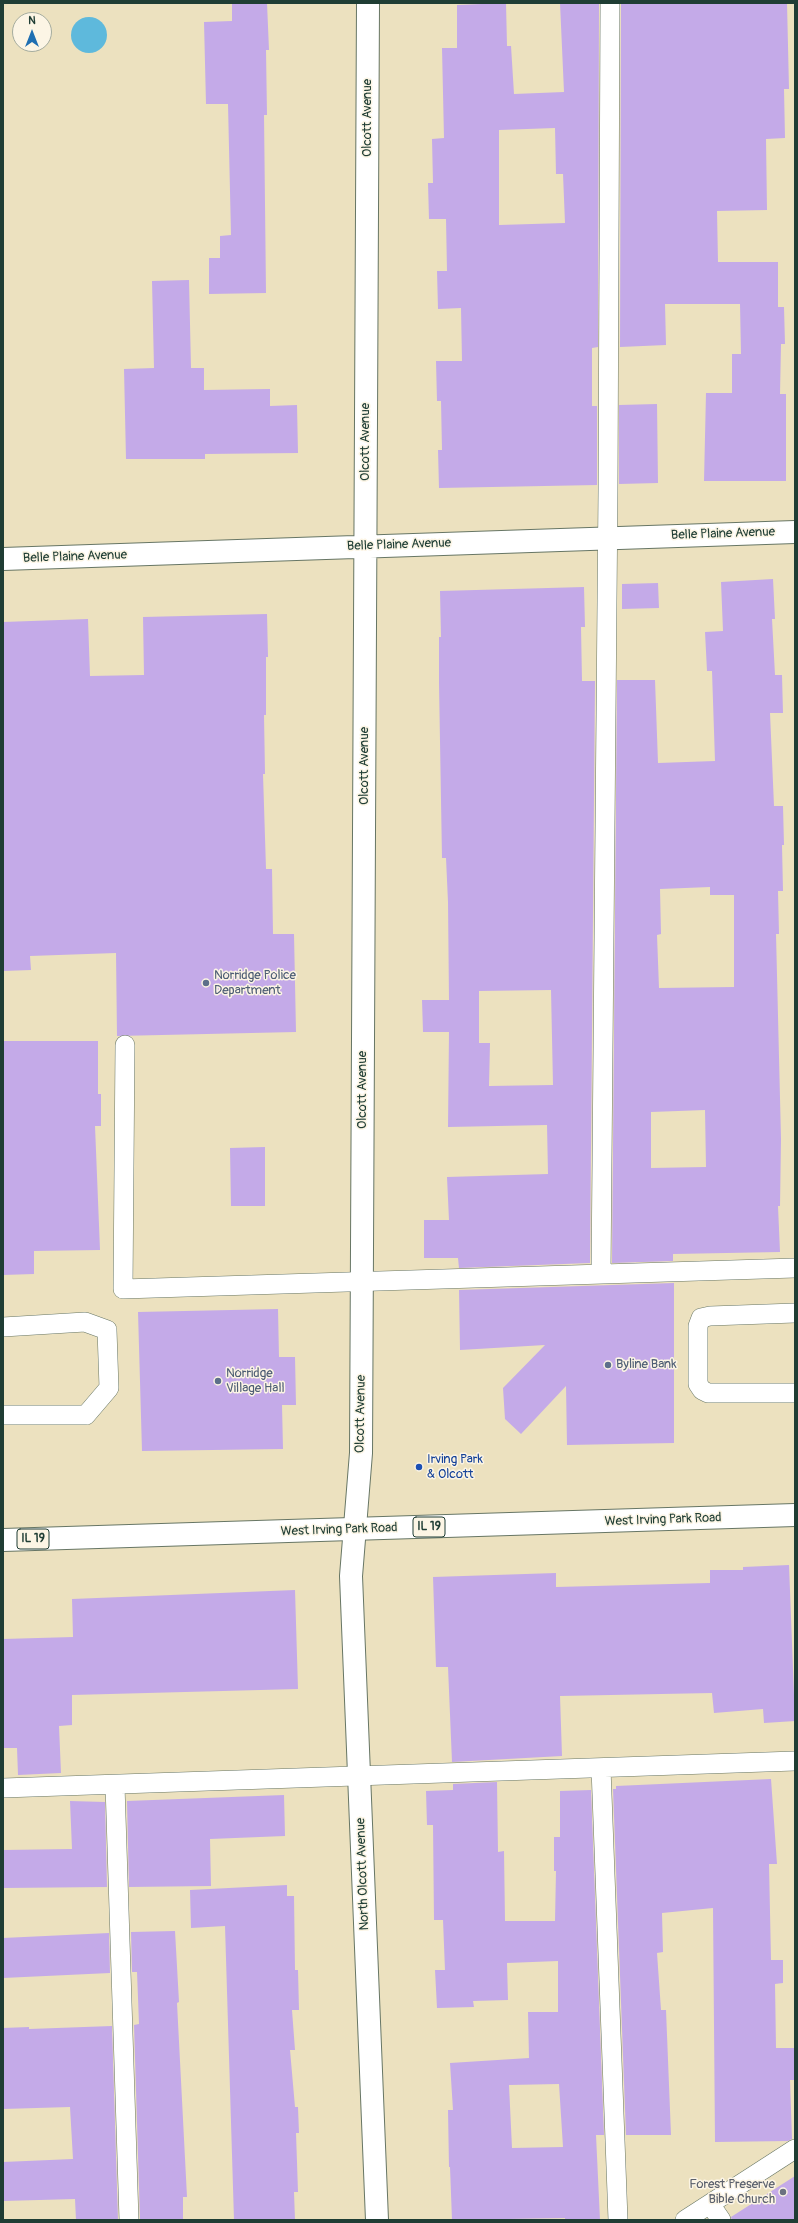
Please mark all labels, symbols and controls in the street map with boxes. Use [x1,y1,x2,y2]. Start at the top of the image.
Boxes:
north arrow [12,12,52,52]
text: N [28,14,36,27]
street label: Olcott Avenue [360,79,376,157]
street label: Olcott Avenue [358,403,374,481]
street label: Belle Plaine Avenue [671,524,775,544]
street label: Belle Plaine Avenue [347,535,451,555]
street label: Belle Plaine Avenue [23,547,127,567]
street label: Olcott Avenue [357,727,373,805]
place label: Norridge Police Department [214,968,296,999]
marker: Norridge Police Department [201,978,211,988]
street label: Olcott Avenue [355,1051,371,1129]
place label: Byline Bank [616,1357,677,1373]
marker: Byline Bank [603,1360,613,1370]
place label: Norridge Village Hall [226,1366,285,1397]
street label: Olcott Avenue [353,1375,369,1453]
marker: Norridge Village Hall [213,1376,223,1386]
place label: Irving Park & Olcott [427,1452,483,1483]
marker: Irving Park & Olcott [414,1462,424,1472]
street label: West Irving Park Road [604,1510,722,1530]
road number: IL 19 [413,1517,445,1537]
street label: West Irving Park Road [280,1520,398,1540]
road number: IL 19 [17,1529,49,1549]
street label: North Olcott Avenue [353,1817,373,1931]
place label: Forest Preserve Bible Church [689,2177,775,2208]
marker: Forest Preserve Bible Church [778,2187,788,2197]

